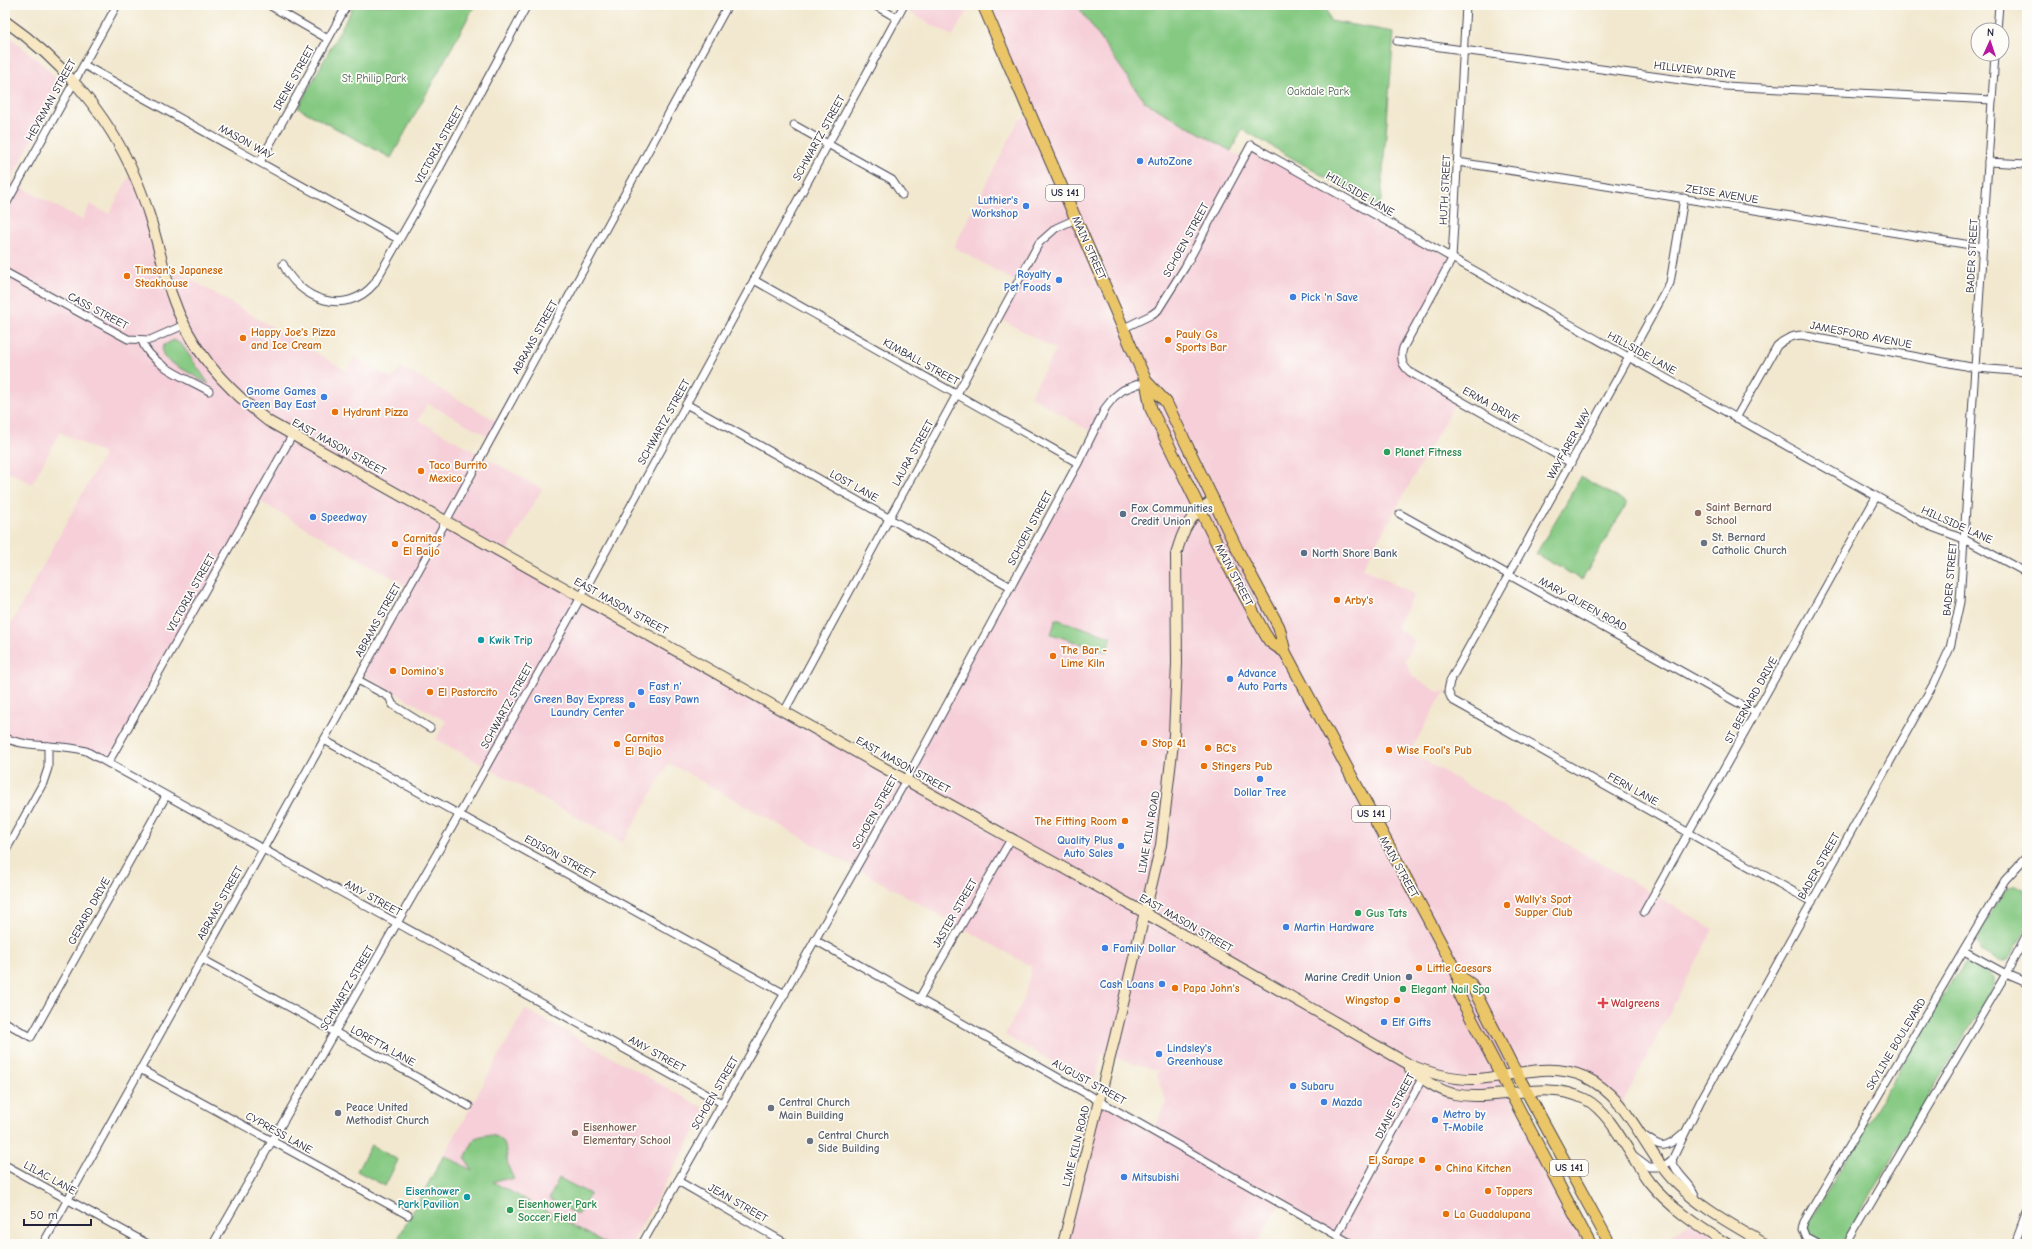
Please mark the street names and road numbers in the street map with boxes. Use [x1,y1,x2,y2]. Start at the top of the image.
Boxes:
street label: IRENE STREET [271,43,317,113]
street label: HEYRMAN STREET [23,57,79,143]
street label: HILLVIEW DRIVE [1653,59,1737,82]
street label: SCHWARTZ STREET [790,93,848,183]
street label: VICTORIA STREET [412,104,466,186]
street label: MASON WAY [216,122,276,163]
street label: HUTH STREET [1437,154,1453,225]
street label: HILLSIDE LANE [1324,169,1397,219]
street label: ZEISE AVENUE [1685,182,1760,206]
road number: US 141 [1046,185,1084,201]
street label: SCHOEN STREET [1160,200,1212,279]
street label: MAIN STREET [1069,214,1109,282]
street label: BADER STREET [1964,218,1980,293]
street label: CASS STREET [66,290,131,332]
street label: ABRAMS STREET [509,298,561,376]
street label: JAMESFORD AVENUE [1809,319,1913,351]
street label: HILLSIDE LANE [1605,329,1679,377]
street label: KIMBALL STREET [881,336,962,388]
street label: SCHWARTZ STREET [635,377,693,467]
street label: ERMA DRIVE [1460,384,1522,426]
street label: WAYFARER WAY [1544,406,1594,481]
street label: EAST MASON STREET [290,416,389,478]
street label: LAURA STREET [889,417,937,488]
street label: LOST LANE [827,467,881,505]
street label: SCHOEN STREET [1005,488,1055,568]
street label: HILLSIDE LANE [1919,503,1995,547]
street label: BADER STREET [1940,541,1960,617]
street label: MAIN STREET [1212,542,1256,608]
street label: VICTORIA STREET [164,552,218,634]
street label: MARY QUEEN ROAD [1537,574,1629,634]
street label: EAST MASON STREET [572,575,671,637]
street label: ABRAMS STREET [352,581,404,659]
street label: ST BERNARD DRIVE [1722,654,1780,745]
street label: SCHWARTZ STREET [478,661,536,751]
street label: EAST MASON STREET [854,734,953,796]
street label: FERN LANE [1605,770,1661,808]
street label: SCHOEN STREET [849,772,901,851]
street label: LIME KILN ROAD [1135,790,1163,874]
road number: US 141 [1352,806,1390,822]
street label: BADER STREET [1795,830,1843,902]
street label: EDISON STREET [522,832,598,882]
street label: MAIN STREET [1377,834,1421,900]
street label: ABRAMS STREET [194,864,246,942]
street label: GERARD DRIVE [65,875,113,947]
street label: JASTER STREET [930,876,980,950]
street label: AMY STREET [342,877,404,919]
street label: EAST MASON STREET [1137,891,1235,955]
street label: SCHWARTZ STREET [317,943,377,1033]
street label: SKYLINE BOULEVARD [1863,996,1929,1092]
street label: LORETTA LANE [348,1023,418,1069]
street label: AMY STREET [626,1033,688,1075]
street label: SCHOEN STREET [689,1054,741,1132]
street label: AUGUST STREET [1050,1056,1128,1108]
street label: DIANE STREET [1372,1071,1418,1141]
street label: LIME KILN ROAD [1060,1104,1092,1188]
street label: CYPRESS LANE [243,1109,315,1157]
street label: LILAC LANE [22,1158,79,1198]
road number: US 141 [1550,1160,1588,1176]
street label: JEAN STREET [706,1181,770,1225]

